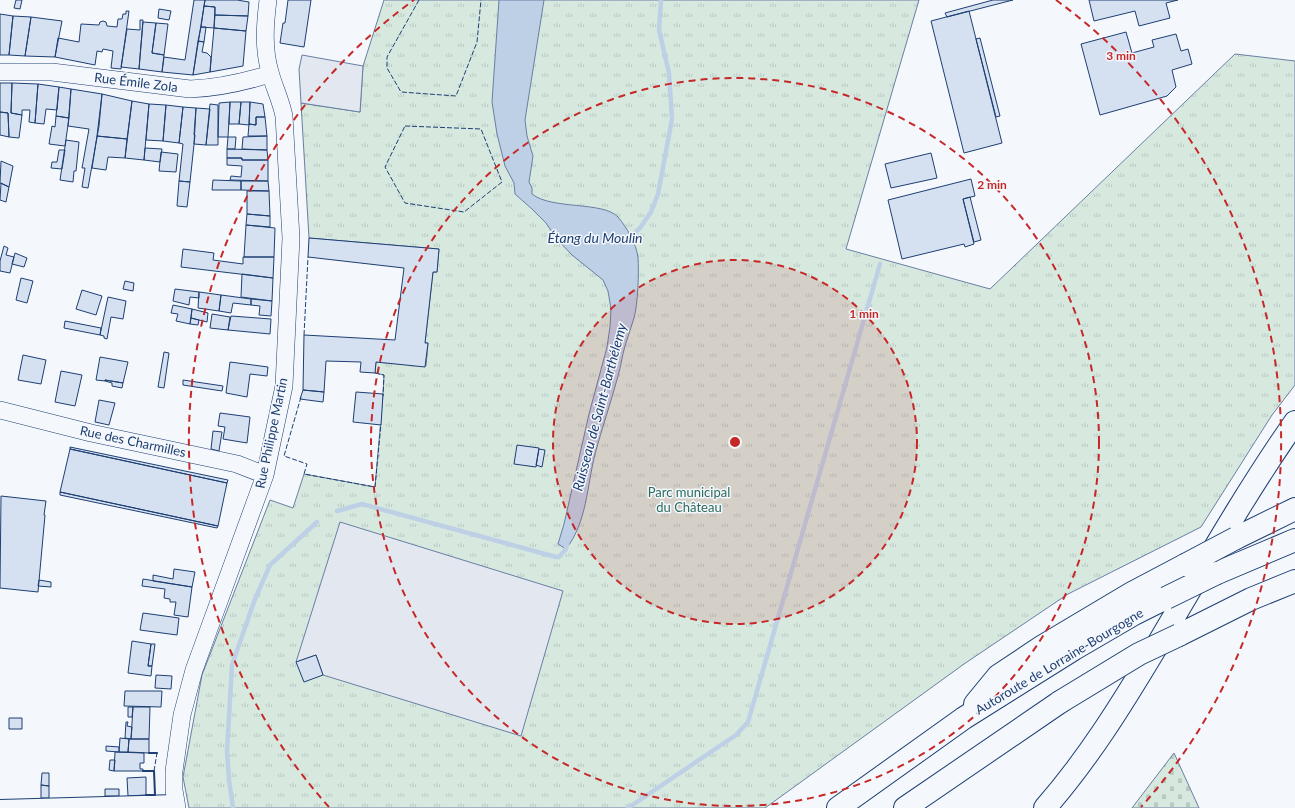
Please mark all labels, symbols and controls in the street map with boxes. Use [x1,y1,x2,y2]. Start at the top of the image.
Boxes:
text: 3 min [1106,48,1136,63]
street label: Rue Émile Zola [93,69,179,95]
text: 2 min [977,177,1007,192]
water label: Étang du Moulin [547,229,643,246]
text: 1 min [849,306,879,321]
water label: Ruisseau de Saint-Barthélemy [568,321,630,493]
street label: Rue Philippe Martin [251,376,291,490]
street label: Rue des Charmilles [79,422,188,460]
centre of rings [728,435,742,449]
park label: Parc municipal du Château [648,484,730,515]
street label: Autoroute de Lorraine-Bourgogne [972,604,1146,718]

